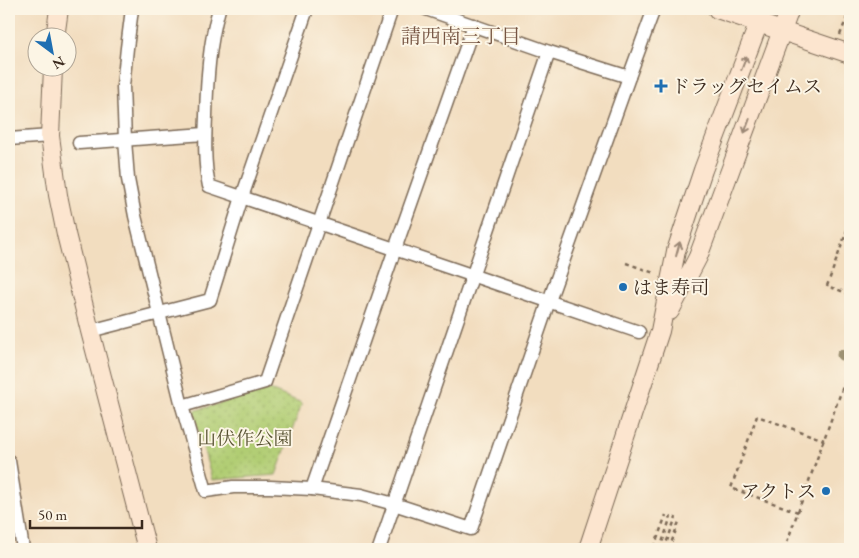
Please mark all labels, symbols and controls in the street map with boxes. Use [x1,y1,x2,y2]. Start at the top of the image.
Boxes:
district label: 請西南三丁目 [401,23,521,49]
north arrow [28,28,78,78]
text: N [49,52,68,74]
one-way arrow [740,56,749,71]
place label: ドラッグセイムス [671,74,822,99]
marker: ドラッグセイムス [655,80,667,92]
one-way arrow [742,118,751,133]
one-way arrow [673,242,683,258]
place label: はま寿司 [633,275,709,300]
marker: はま寿司 [617,281,629,293]
park label: 山伏作公園 [197,426,293,451]
place label: アクトス [741,479,816,504]
marker: アクトス [820,485,832,497]
scale bar [30,498,142,530]
text: 50 m [38,505,67,524]

